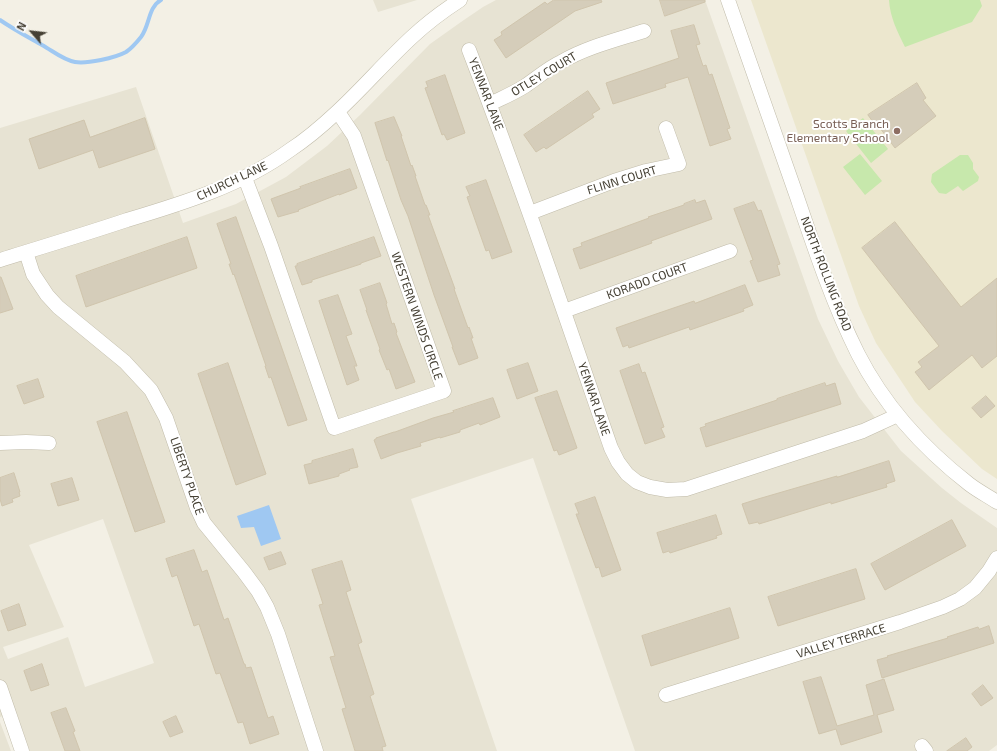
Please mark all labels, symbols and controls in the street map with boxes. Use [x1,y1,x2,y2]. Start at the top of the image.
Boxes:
north arrow [12,12,52,52]
text: N [13,20,29,33]
street label: OTLEY COURT [508,49,580,99]
street label: YENNAR LANE [466,56,506,132]
place label: Scotts Branch Elementary School [787,117,889,145]
marker: Scotts Branch Elementary School [892,126,902,136]
street label: CHURCH LANE [194,158,270,204]
street label: FLINN COURT [585,163,659,197]
street label: NORTH ROLLING ROAD [797,215,855,333]
street label: WESTERN WINDS CIRCLE [388,250,446,382]
street label: KORADO COURT [604,260,690,302]
street label: YENNAR LANE [575,360,613,438]
street label: LIBERTY PLACE [167,435,207,517]
street label: VALLEY TERRACE [795,621,887,661]

